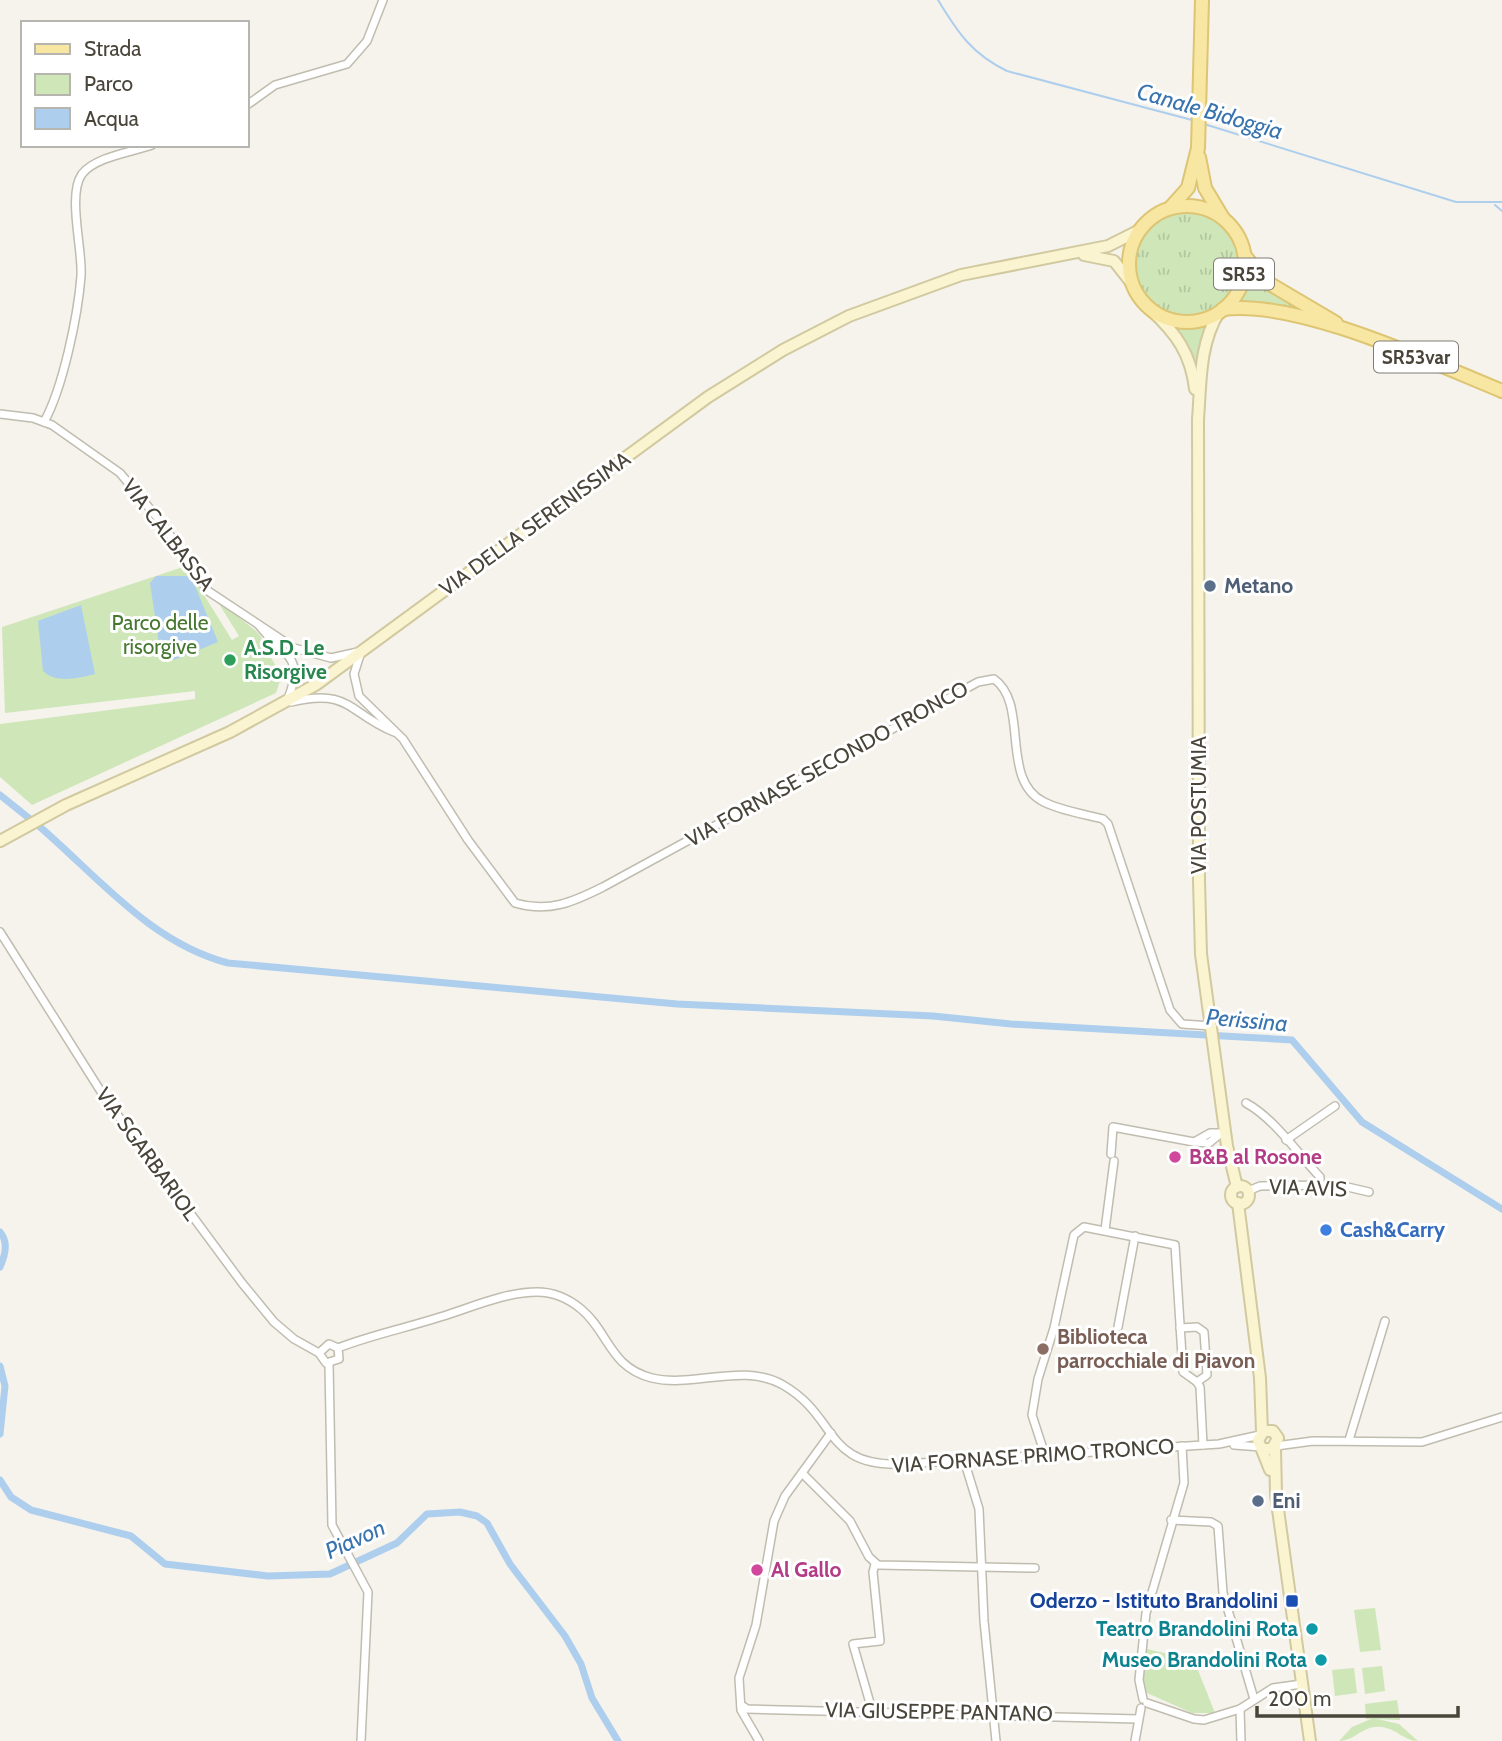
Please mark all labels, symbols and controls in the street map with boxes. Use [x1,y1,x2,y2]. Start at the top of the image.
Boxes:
legend [21,21,248,147]
text: Strada [84,36,141,61]
text: Parco [84,71,133,96]
water label: Canale Bidoggia [1134,77,1286,145]
text: Acqua [84,106,139,131]
road number: SR53 [1214,258,1274,290]
road number: SR53var [1374,342,1458,372]
street label: VIA DELLA SERENISSIMA [435,446,635,601]
street label: VIA CALBASSA [117,474,220,596]
place label: Metano [1224,573,1293,598]
marker: Metano [1202,578,1218,594]
park label: Parco delle risorgive [112,610,209,659]
place label: A.S.D. Le Risorgive [244,635,327,684]
marker: A.S.D. Le Risorgive [222,652,238,668]
street label: VIA FORNASE SECONDO TRONCO [681,675,972,852]
street label: VIA POSTUMIA [1186,736,1211,874]
water label: Perissina [1205,1002,1289,1038]
street label: VIA SGARBARIOL [91,1082,204,1225]
place label: B&B al Rosone [1189,1144,1322,1169]
marker: B&B al Rosone [1167,1149,1183,1165]
street label: VIA AVIS [1269,1174,1348,1201]
place label: Cash&Carry [1340,1217,1446,1242]
marker: Cash&Carry [1318,1222,1334,1238]
place label: Biblioteca parrocchiale di Piavon [1057,1324,1255,1373]
marker: Biblioteca parrocchiale di Piavon [1035,1341,1051,1357]
street label: VIA FORNASE PRIMO TRONCO [891,1433,1175,1478]
place label: Eni [1272,1488,1300,1513]
marker: Eni [1250,1493,1266,1509]
water label: Piavon [320,1513,390,1565]
place label: Al Gallo [771,1557,842,1582]
marker: Al Gallo [749,1562,765,1578]
place label: Oderzo - Istituto Brandolini [1030,1588,1278,1613]
marker: Oderzo - Istituto Brandolini [1284,1593,1300,1609]
place label: Teatro Brandolini Rota [1096,1616,1299,1641]
marker: Teatro Brandolini Rota [1304,1621,1320,1637]
place label: Museo Brandolini Rota [1102,1647,1308,1672]
marker: Museo Brandolini Rota [1313,1652,1329,1668]
scale bar [1257,1674,1458,1718]
text: 200 m [1268,1686,1331,1711]
street label: VIA GIUSEPPE PANTANO [825,1697,1053,1726]

